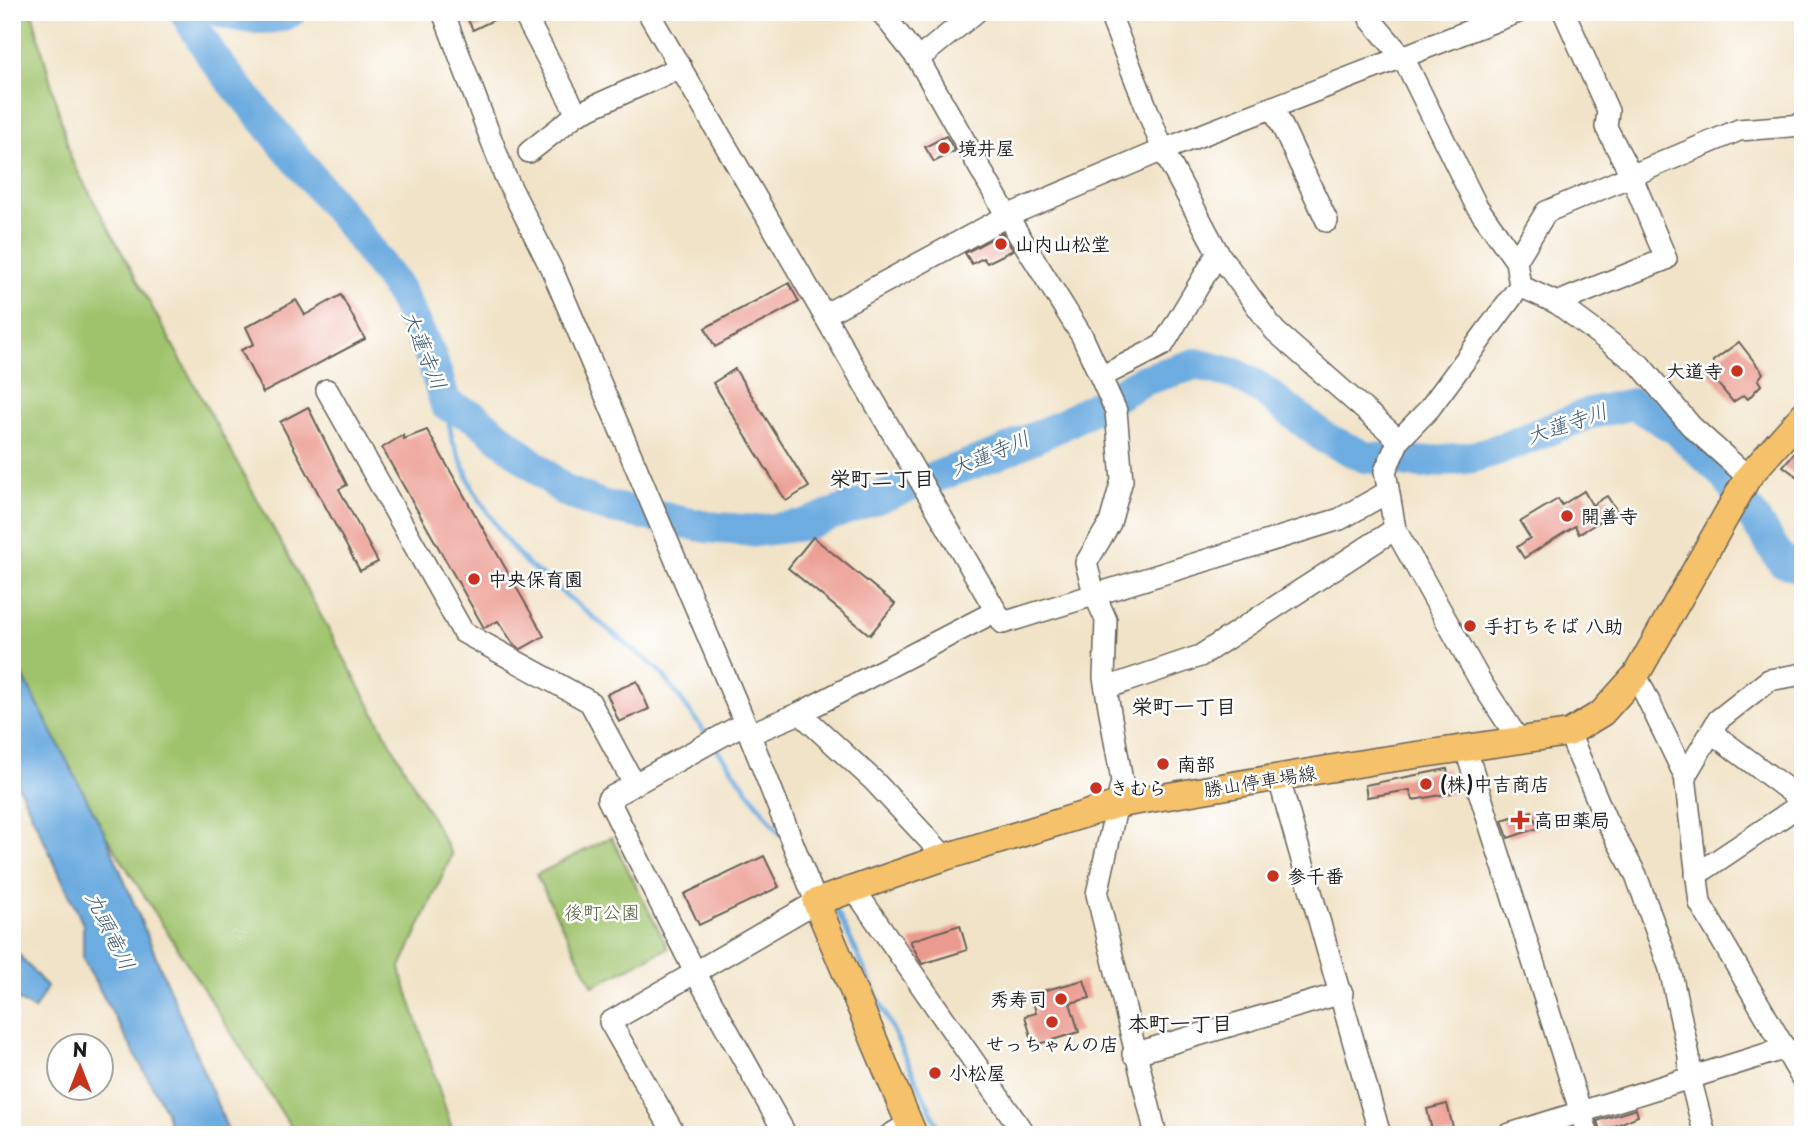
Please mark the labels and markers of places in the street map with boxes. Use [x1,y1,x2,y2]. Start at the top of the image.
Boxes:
place label: 境井屋 [958,133,1015,161]
marker: 境井屋 [936,140,952,156]
place label: 山内山松堂 [1015,229,1110,257]
marker: 山内山松堂 [993,236,1009,252]
place label: 大道寺 [1666,356,1723,384]
marker: 大道寺 [1729,363,1745,379]
place label: 開善寺 [1581,501,1638,529]
marker: 開善寺 [1559,508,1575,524]
place label: 中央保育園 [488,564,583,592]
marker: 中央保育園 [466,571,482,587]
place label: 手打ちそば 八助 [1484,611,1623,639]
marker: 手打ちそば 八助 [1462,618,1478,634]
place label: 南部 [1177,749,1215,777]
marker: 南部 [1155,756,1171,772]
place label: (株)中吉商店 [1440,769,1549,797]
place label: きむら [1110,773,1167,801]
marker: (株)中吉商店 [1418,776,1434,792]
marker: きむら [1088,780,1104,796]
place label: 高田薬局 [1534,805,1610,833]
marker: 高田薬局 [1512,812,1528,828]
place label: 参千番 [1287,861,1344,889]
marker: 参千番 [1265,868,1281,884]
place label: 秀寿司 [990,984,1047,1012]
marker: 秀寿司 [1053,991,1069,1007]
marker: せっちゃんの店 [1044,1014,1060,1030]
place label: せっちゃんの店 [985,1029,1119,1057]
place label: 小松屋 [949,1058,1006,1086]
marker: 小松屋 [927,1065,943,1081]

